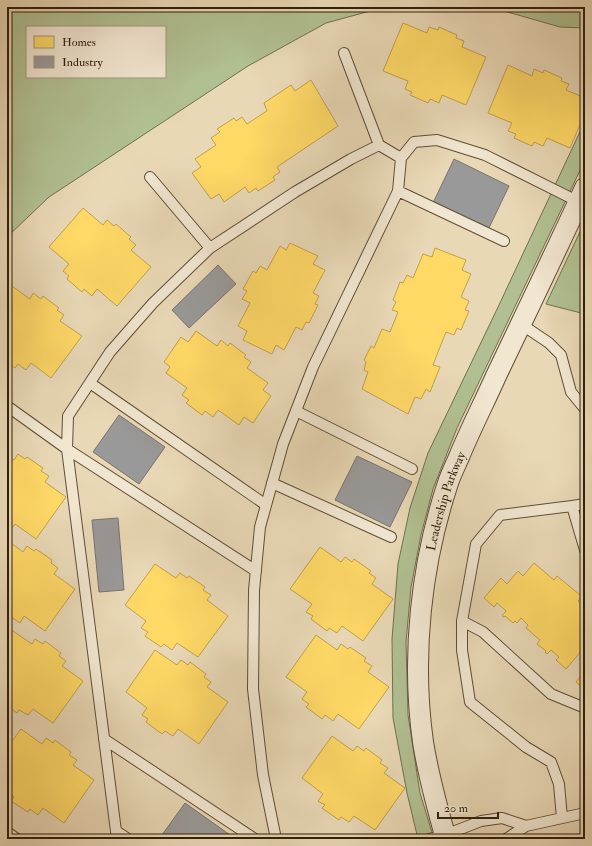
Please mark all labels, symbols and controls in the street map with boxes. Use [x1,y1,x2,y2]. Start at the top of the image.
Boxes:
legend [26,26,166,78]
text: Homes [62,35,96,50]
text: Industry [62,55,104,70]
street label: Leadership Parkway [423,449,470,552]
scale bar [438,794,498,820]
text: 20 m [444,801,469,816]

